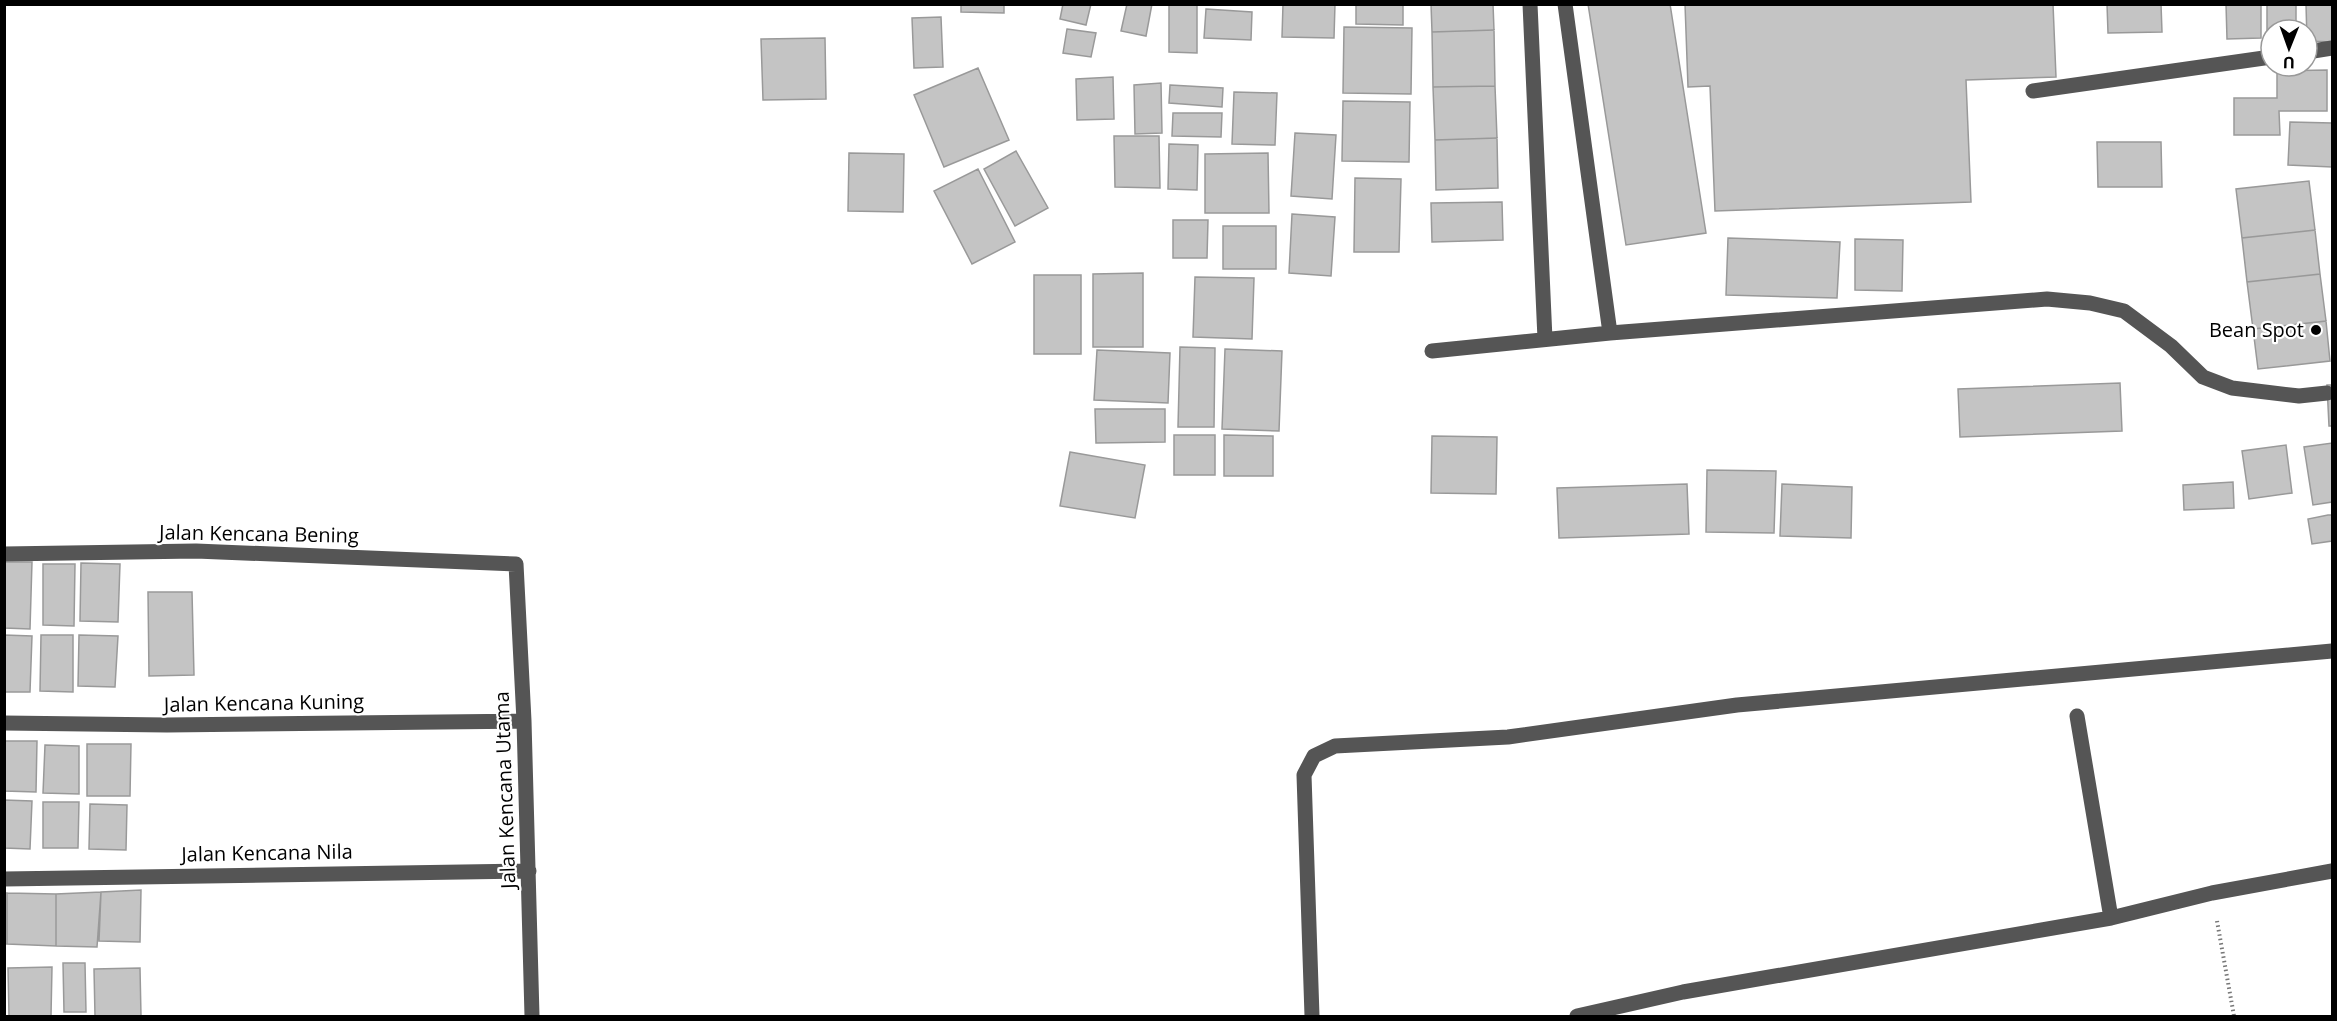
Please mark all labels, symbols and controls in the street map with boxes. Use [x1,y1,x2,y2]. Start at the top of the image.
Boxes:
north arrow [2259,18,2319,78]
text: U [2283,52,2295,74]
place label: Bean Spot [2209,316,2304,343]
marker: Bean Spot [2309,323,2323,337]
street label: Jalan Kencana Bening [157,518,359,549]
street label: Jalan Kencana Kuning [162,687,364,718]
street label: Jalan Kencana Utama [488,691,522,891]
street label: Jalan Kencana Nila [179,838,353,868]

